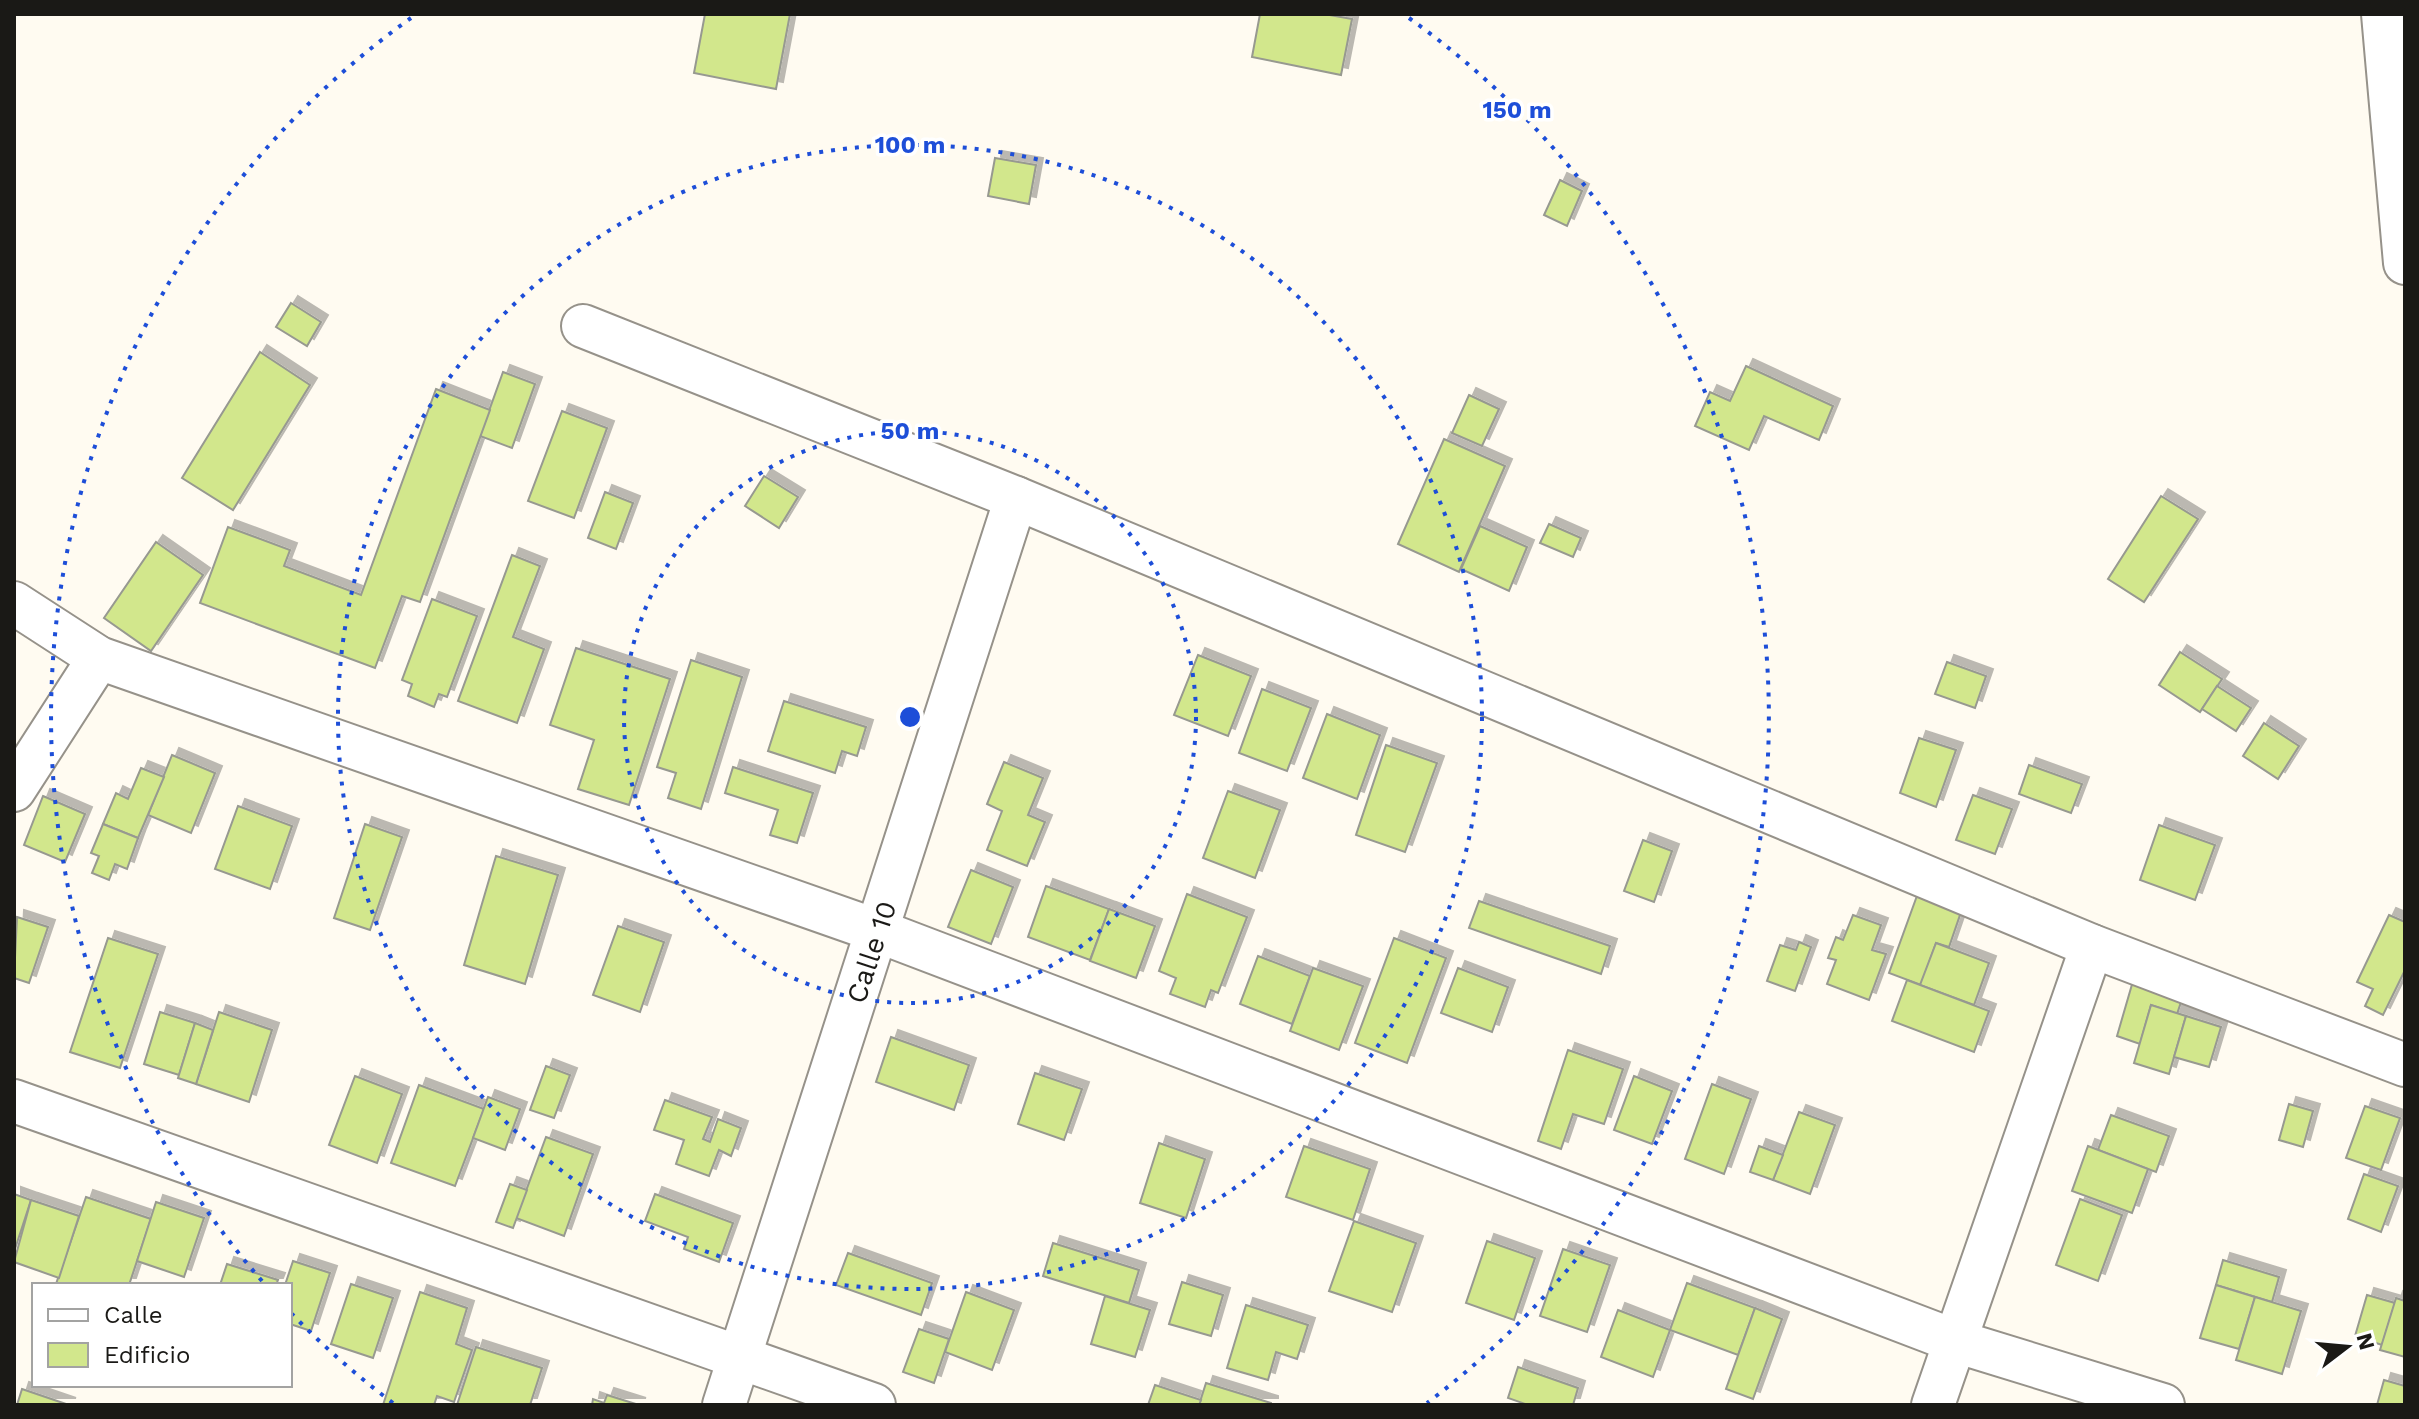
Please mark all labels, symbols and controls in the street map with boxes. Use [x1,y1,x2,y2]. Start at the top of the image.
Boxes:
text: 150 m [1482,96,1552,124]
text: 100 m [875,131,945,159]
text: 50 m [881,417,939,445]
centre of rings [896,703,924,731]
street label: Calle 10 [839,897,903,1008]
legend [32,1283,292,1387]
text: Calle [104,1301,163,1329]
north arrow [2307,1307,2387,1387]
text: N [2351,1330,2380,1353]
text: Edificio [104,1341,190,1369]

